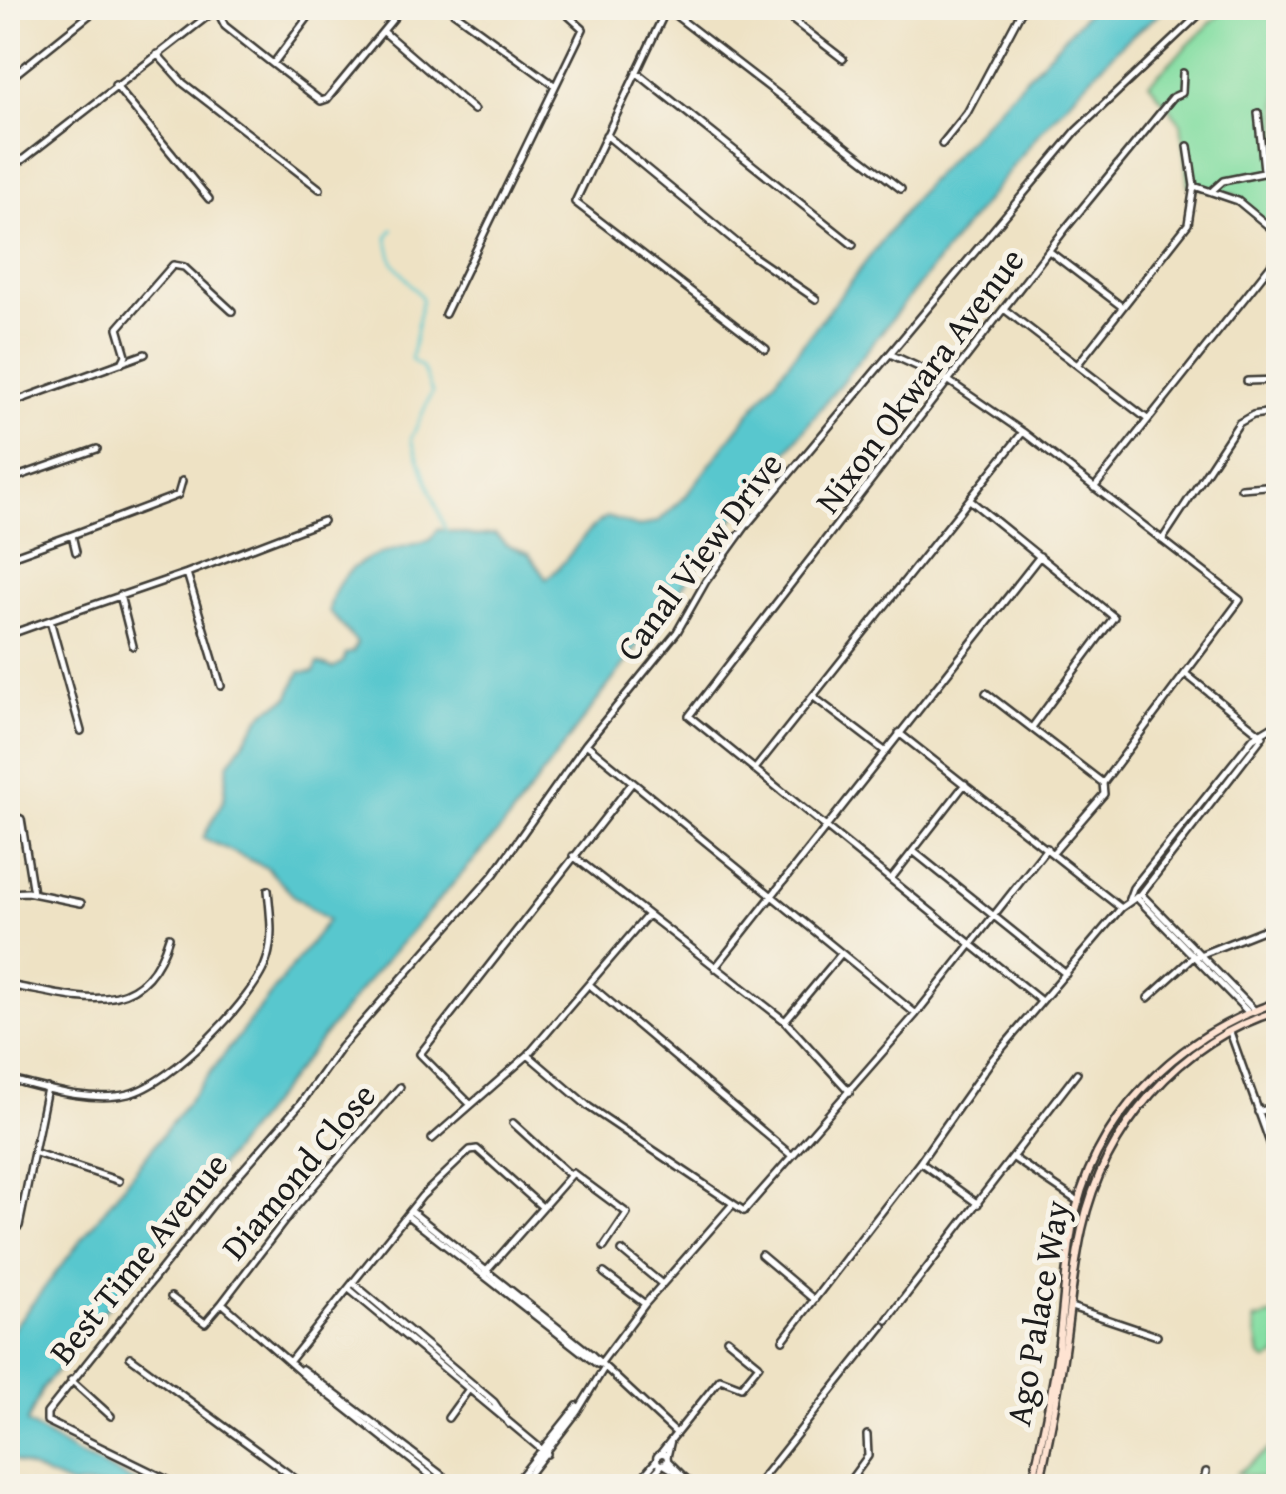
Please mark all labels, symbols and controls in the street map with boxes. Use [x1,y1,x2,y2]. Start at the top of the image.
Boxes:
street label: Nixon Okwara Avenue [802,237,1036,523]
street label: Canal View Drive [604,441,794,671]
street label: Diamond Close [209,1071,387,1271]
street label: Best Time Avenue [36,1141,240,1375]
street label: Ago Palace Way [992,1196,1082,1430]

